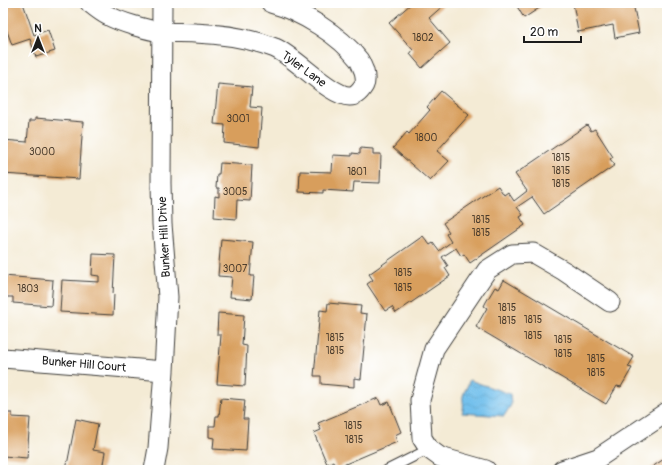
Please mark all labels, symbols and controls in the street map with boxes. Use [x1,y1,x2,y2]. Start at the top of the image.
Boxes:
north arrow [18,18,58,58]
scale bar [524,18,581,44]
text: N [34,22,42,35]
text: 20 m [530,25,559,40]
house number: 1802 [412,32,434,44]
street label: Tyler Lane [278,48,329,91]
house number: 3001 [226,113,250,125]
house number: 1800 [415,132,437,144]
house number: 3000 [29,146,55,158]
house number: 1815 [552,152,570,164]
house number: 1815 [552,165,570,177]
house number: 1801 [347,166,367,178]
house number: 1815 [552,178,570,190]
house number: 3005 [223,186,247,198]
street label: Bunker Hill Drive [155,196,174,278]
house number: 1815 [472,214,490,226]
house number: 1815 [472,227,490,239]
house number: 3007 [223,263,248,275]
house number: 1815 [394,267,412,279]
house number: 1815 [394,282,412,294]
house number: 1803 [17,283,39,295]
house number: 1815 [498,302,516,314]
house number: 1815 [524,314,542,326]
house number: 1815 [498,315,516,327]
house number: 1815 [524,330,542,342]
house number: 1815 [326,332,344,344]
house number: 1815 [554,334,572,346]
house number: 1815 [326,345,344,357]
house number: 1815 [554,348,572,360]
street label: Bunker Hill Court [41,353,127,376]
house number: 1815 [587,353,605,365]
house number: 1815 [587,367,605,379]
house number: 1815 [344,420,362,432]
house number: 1815 [345,434,363,446]

